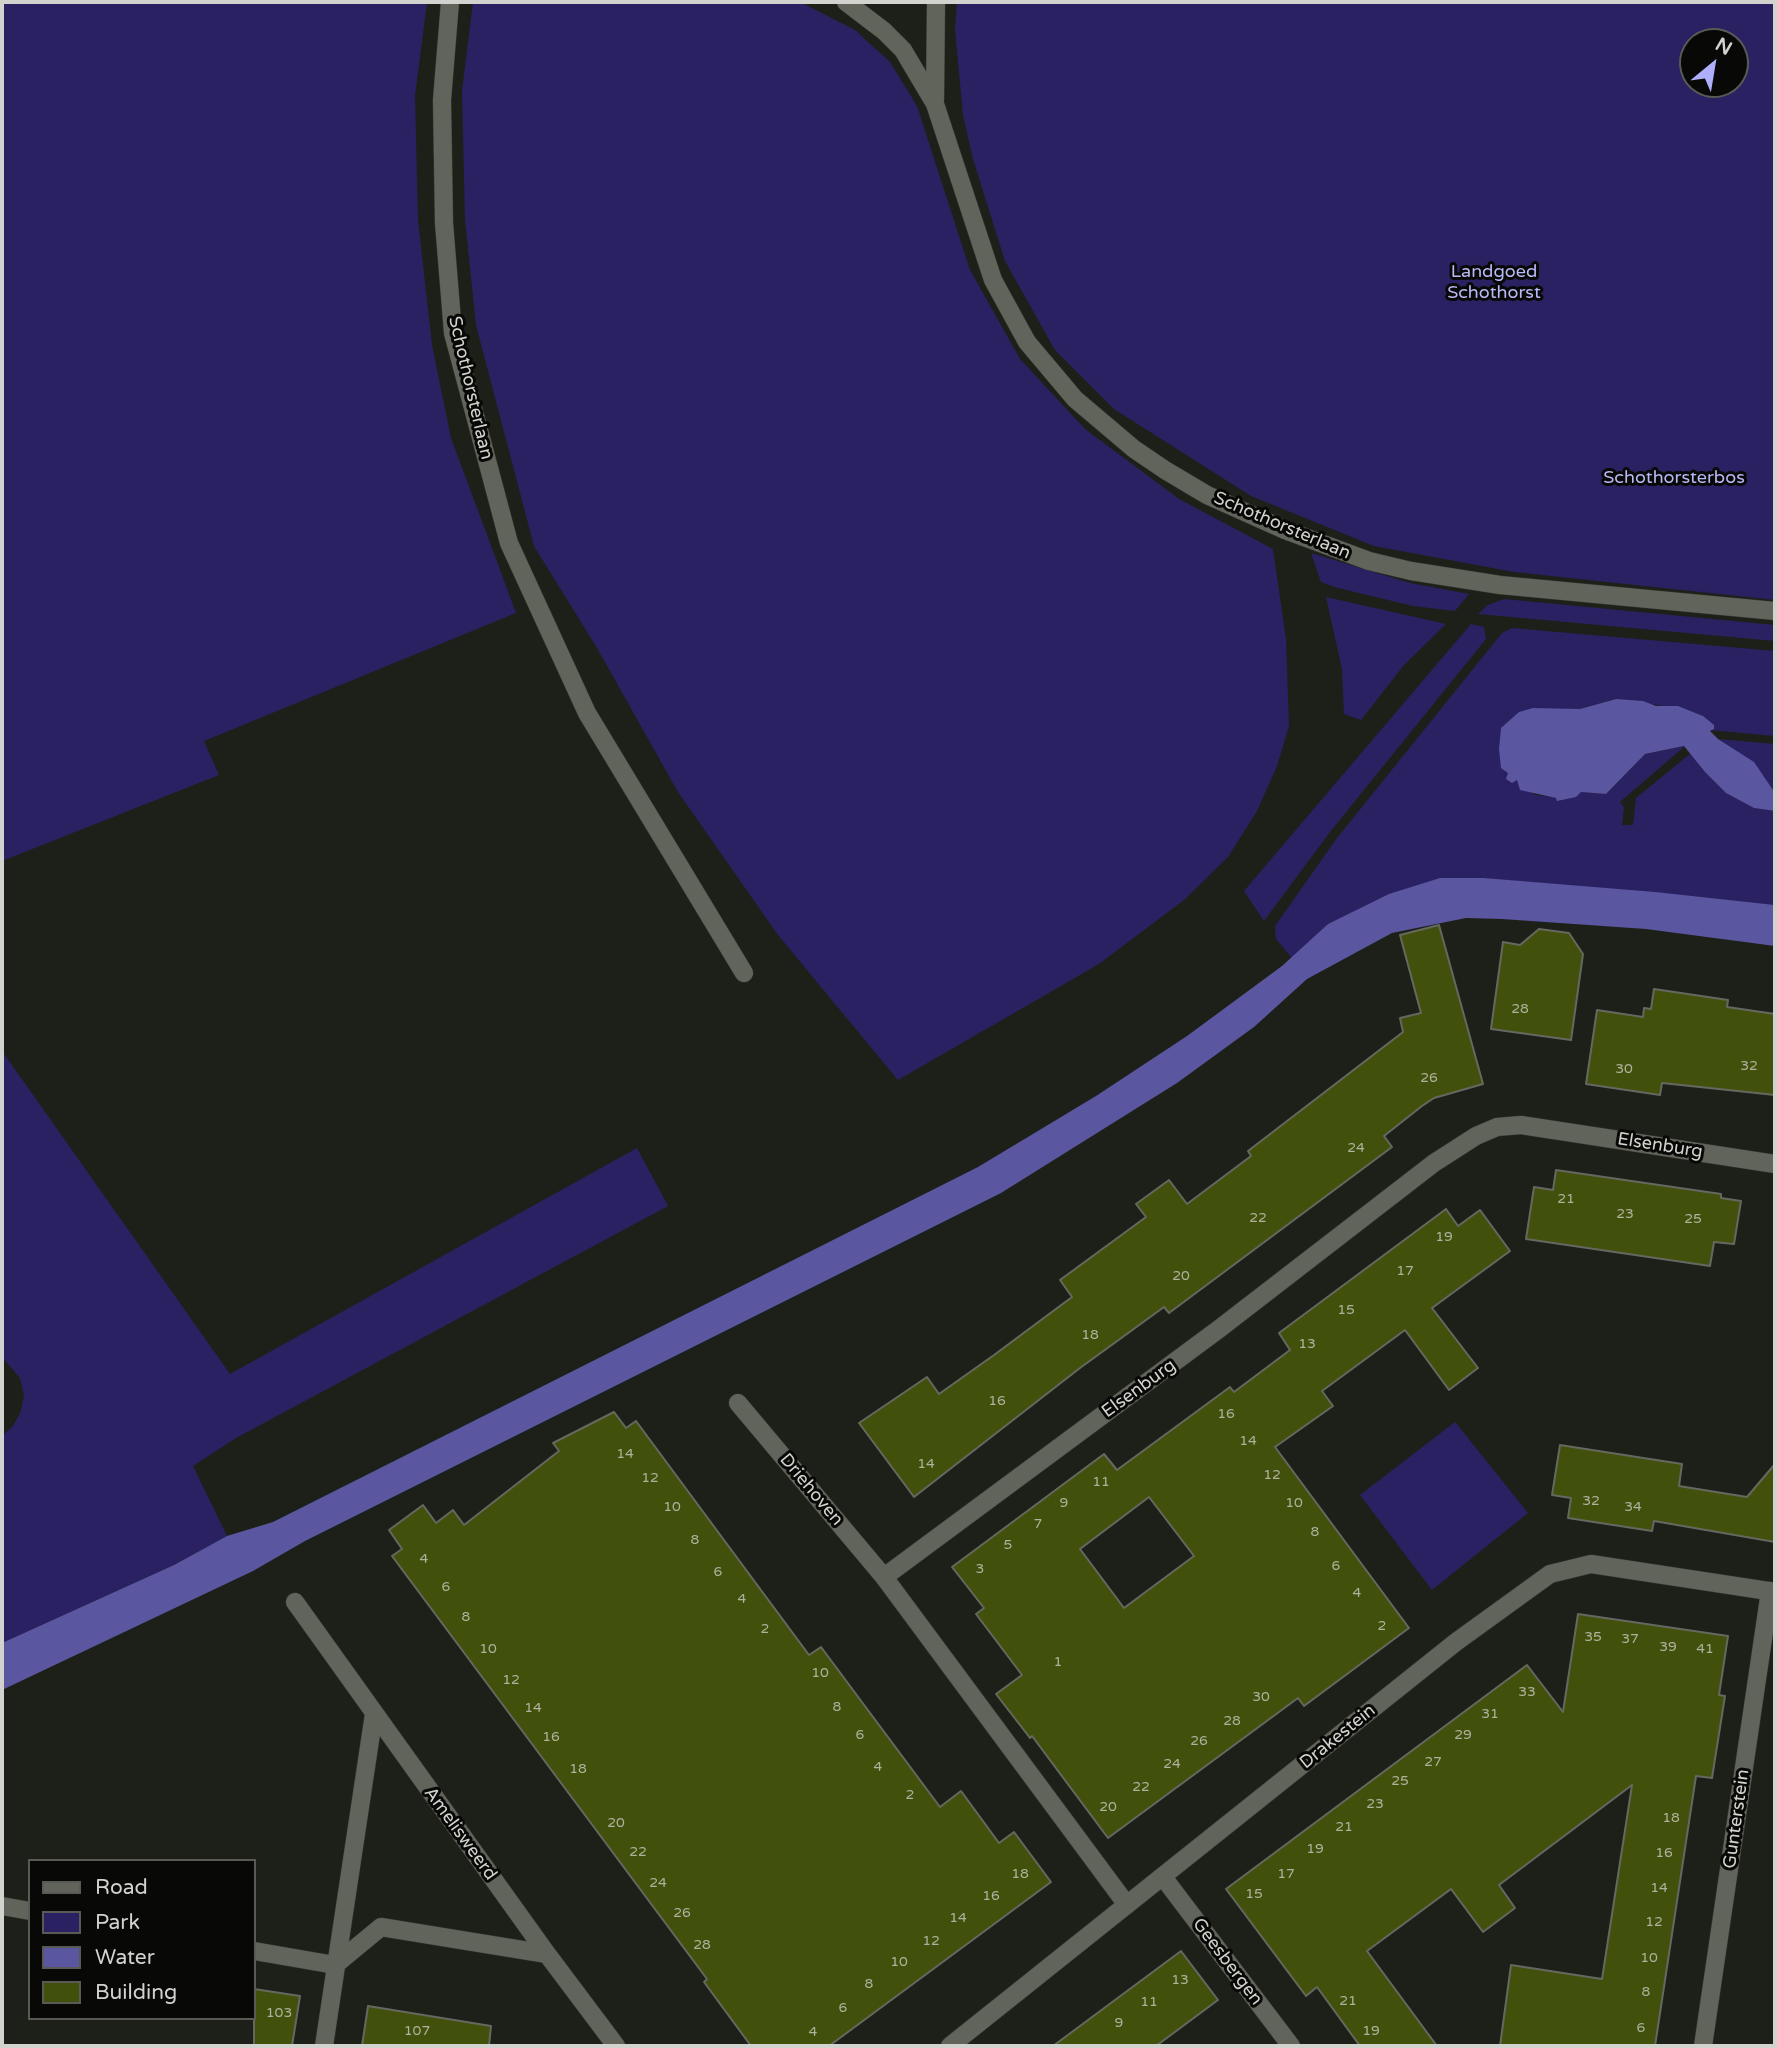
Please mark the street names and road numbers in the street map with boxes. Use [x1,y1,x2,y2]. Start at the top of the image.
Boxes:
street label: Schothorsterlaan [443,314,497,462]
street label: Schothorsterlaan [1210,487,1354,565]
street label: Elsenburg [1616,1129,1704,1163]
street label: Elsenburg [1098,1355,1180,1423]
street label: Driehoven [775,1450,847,1530]
street label: Drakestein [1296,1700,1380,1774]
street label: Gunterstein [1719,1768,1755,1870]
street label: Amelisweerd [419,1783,501,1885]
street label: Geesbergen [1187,1914,1267,2010]

